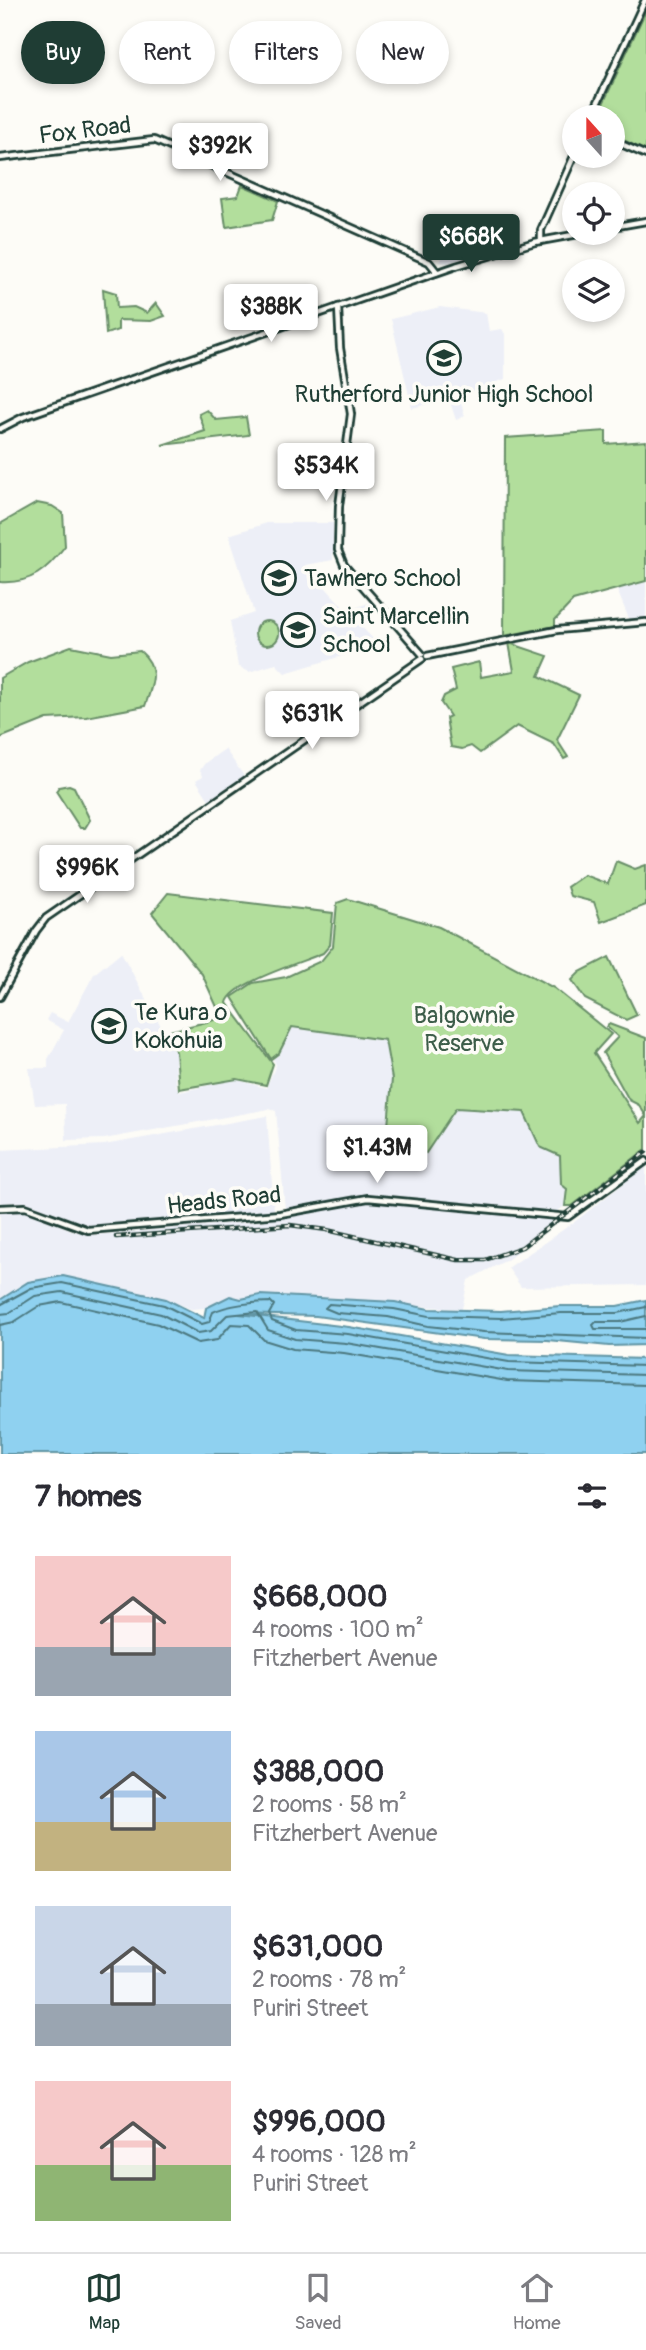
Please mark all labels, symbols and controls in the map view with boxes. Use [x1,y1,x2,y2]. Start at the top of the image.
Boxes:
chip: Buy [21,21,105,84]
chip: Rent [119,21,215,84]
chip: Filters [229,21,342,84]
chip: New [356,21,449,84]
north arrow [562,105,625,168]
map controls [562,105,625,322]
street label: Fox Road [37,110,133,151]
pin: $392K [171,124,269,183]
text: $392K [188,131,252,160]
button: locate [562,182,625,245]
pin: $668K [422,215,520,274]
text: $668K [439,222,503,251]
button: layers [562,259,625,322]
pin: $388K [222,284,320,344]
text: $388K [240,292,302,321]
school or university icon: Rutherford Junior High School [425,339,463,377]
place label: Rutherford Junior High School [295,380,593,409]
pin: $534K [277,444,375,503]
text: $534K [294,451,358,480]
school or university icon: Tawhero School [260,559,298,597]
place label: Tawhero School [304,564,461,593]
place label: Saint Marcellin School [322,602,469,659]
school or university icon: Saint Marcellin School [279,611,317,649]
pin: $631K [263,692,361,751]
text: $631K [281,699,343,728]
pin: $996K [38,846,136,905]
text: $996K [55,853,119,882]
place label: Te Kura o Kokohuia [134,998,227,1055]
park label: Balgownie Reserve [413,1001,515,1058]
school or university icon: Te Kura o Kokohuia [90,1007,128,1045]
pin: $1.43M [320,1126,434,1185]
text: $1.43M [342,1133,412,1162]
street label: Heads Road [166,1180,283,1221]
icon: filters [573,1477,611,1515]
text: 7 homes [35,1478,142,1515]
text: $668,000 [252,1578,387,1615]
icon: home [91,1584,175,1668]
text: 4 rooms · 100 m² [252,1615,424,1644]
text: Fitzherbert Avenue [252,1644,437,1673]
text: $388,000 [252,1753,384,1790]
icon: home [91,1759,175,1843]
text: 2 rooms · 58 m² [252,1790,407,1819]
text: Fitzherbert Avenue [252,1819,437,1848]
text: $631,000 [252,1928,383,1965]
icon: home [91,1934,175,2018]
text: 2 rooms · 78 m² [252,1965,406,1994]
text: Puriri Street [252,1994,368,2023]
text: $996,000 [252,2103,386,2140]
icon: home [91,2109,175,2193]
text: 4 rooms · 128 m² [252,2140,417,2169]
text: Puriri Street [252,2169,368,2198]
tab: Map [85,2269,123,2335]
tab: Saved [294,2269,342,2335]
tab: Home [513,2269,561,2335]

